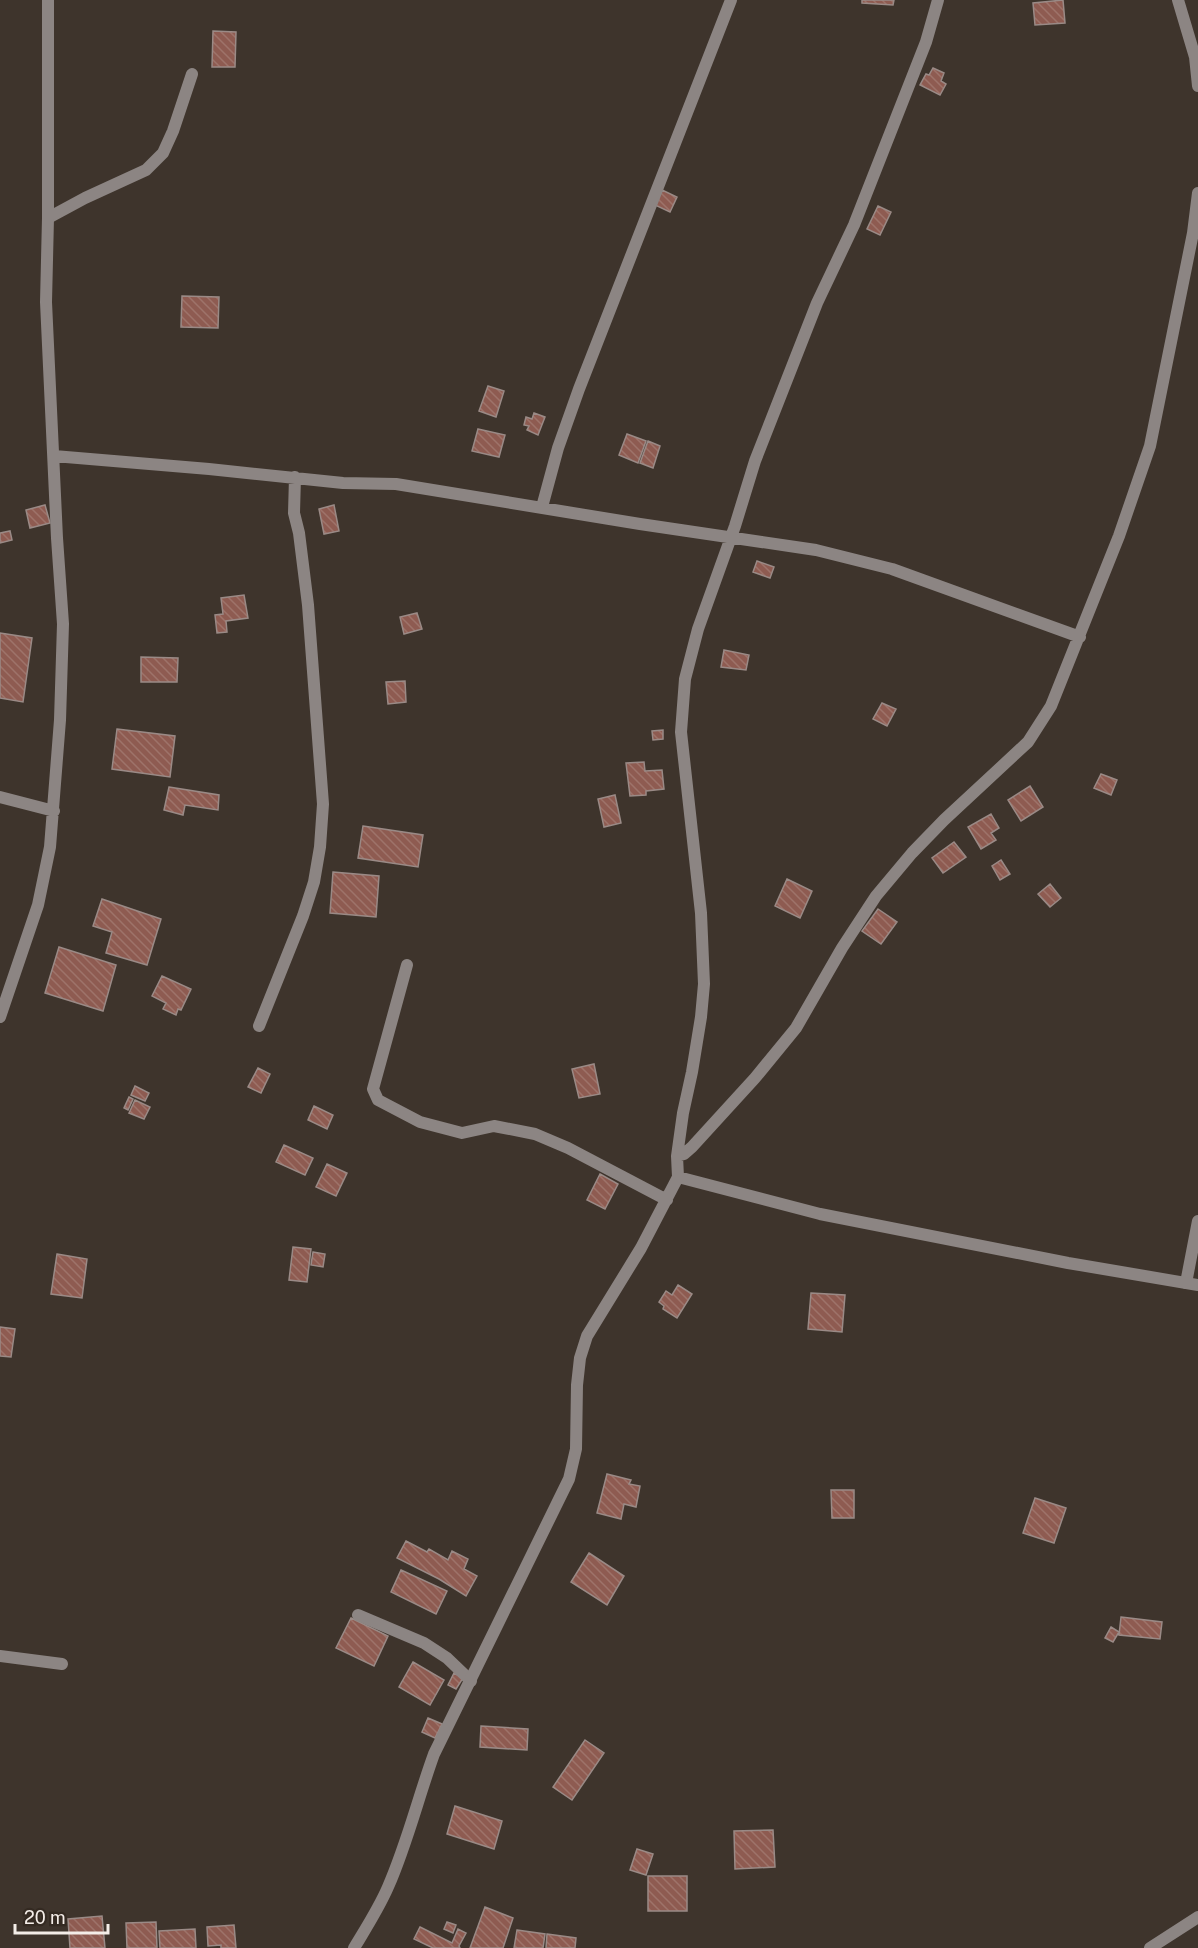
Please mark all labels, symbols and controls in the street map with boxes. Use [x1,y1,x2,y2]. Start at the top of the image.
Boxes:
scale bar [15,1897,108,1935]
text: 20 m [24,1907,66,1928]

